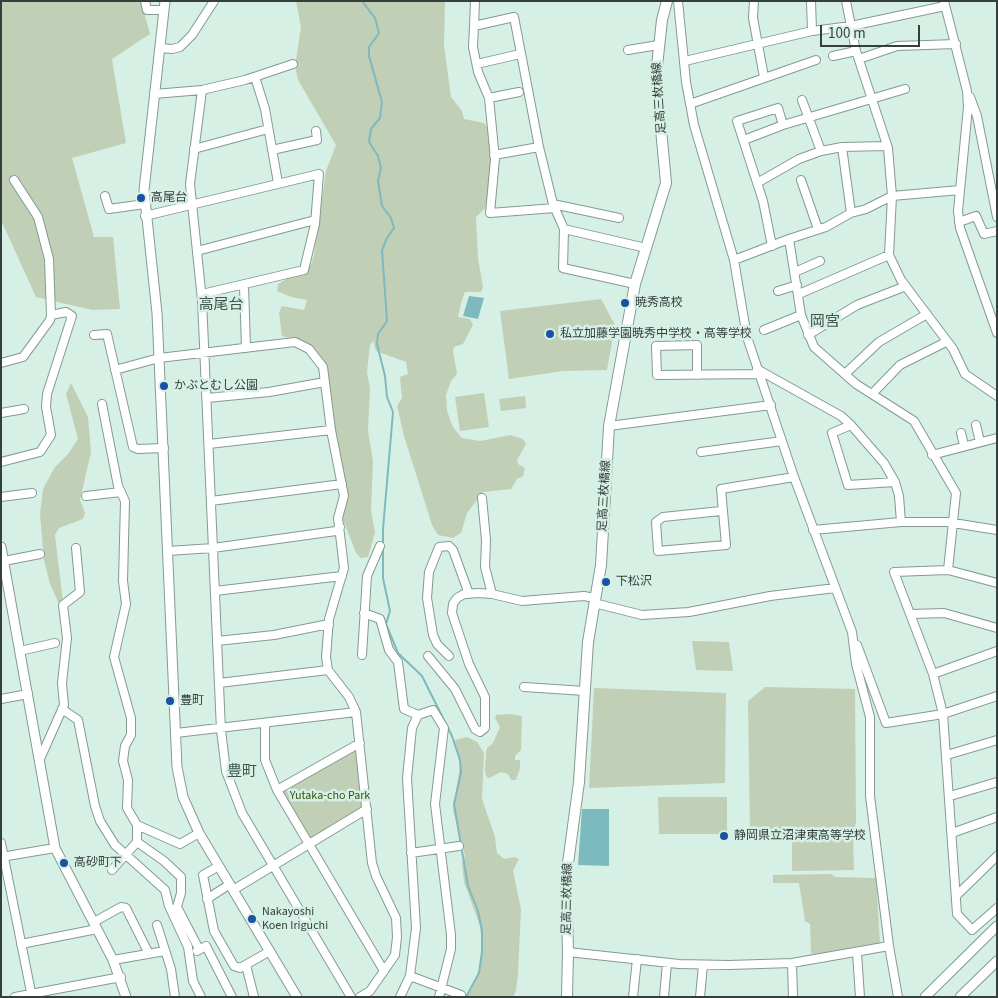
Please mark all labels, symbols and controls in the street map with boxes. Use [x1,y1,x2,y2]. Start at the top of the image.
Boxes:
scale bar [823,15,923,47]
text: 100 m [828,23,866,44]
street label: 足高三枚橋線 [650,62,670,134]
place label: 高尾台 [151,191,187,205]
marker: 高尾台 [135,192,147,204]
place label: 暁秀高校 [635,296,683,310]
district label: 高尾台 [199,297,243,315]
marker: 暁秀高校 [619,297,631,309]
district label: 岡宮 [810,314,840,332]
place label: 私立加藤学園暁秀中学校・高等学校 [560,327,752,341]
marker: 私立加藤学園暁秀中学校・高等学校 [544,328,556,340]
place label: かぶとむし公園 [174,379,258,393]
marker: かぶとむし公園 [158,380,170,392]
street label: 足高三枚橋線 [596,460,614,532]
place label: 下松沢 [616,575,652,589]
marker: 下松沢 [600,576,612,588]
place label: 豊町 [180,694,204,708]
marker: 豊町 [164,695,176,707]
district label: 豊町 [227,764,257,782]
park label: Yutaka-cho Park [290,789,370,803]
place label: 静岡県立沼津東高等学校 [734,829,866,843]
marker: 静岡県立沼津東高等学校 [718,830,730,842]
place label: 高砂町下 [74,856,122,870]
marker: 高砂町下 [58,857,70,869]
street label: 足高三枚橋線 [560,863,576,935]
place label: Nakayoshi Koen Iriguchi [262,905,328,933]
marker: Nakayoshi Koen Iriguchi [246,913,258,925]

